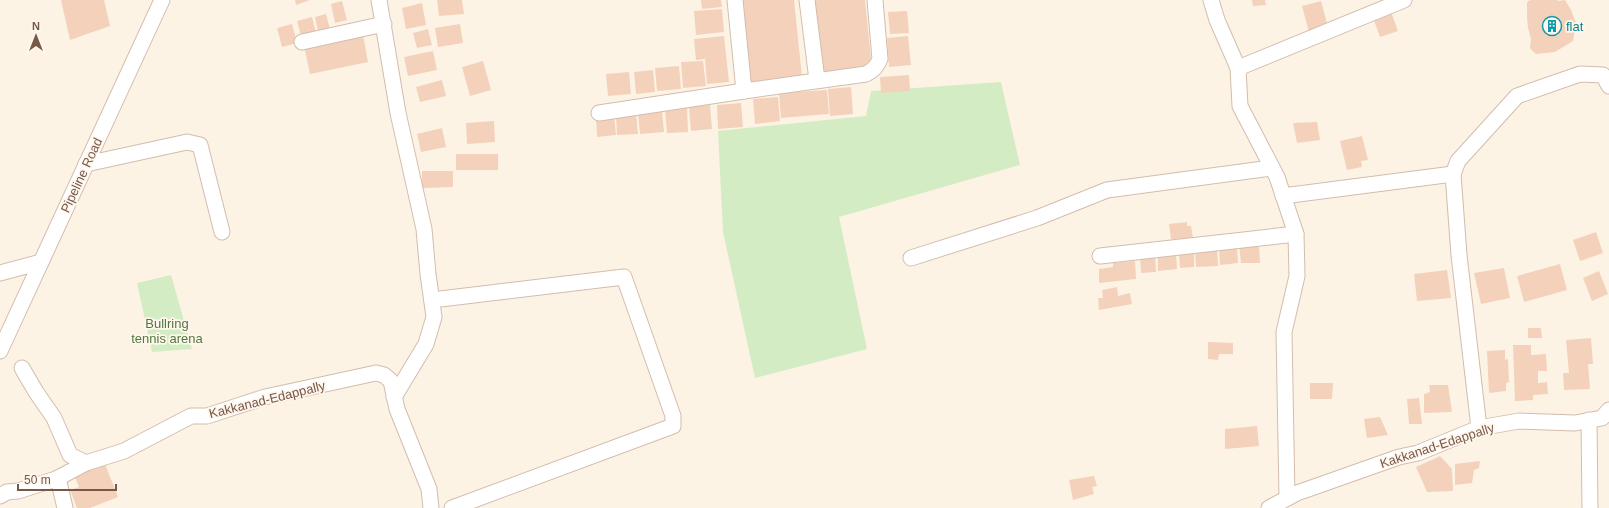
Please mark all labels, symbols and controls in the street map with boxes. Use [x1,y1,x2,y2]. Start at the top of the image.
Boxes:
building icon: flat [1541,15,1563,37]
north arrow [16,16,56,56]
place label: flat [1566,19,1584,34]
text: N [32,20,40,32]
street label: Pipeline Road [58,135,105,215]
park label: Bullring tennis arena [131,316,204,346]
street label: Kakkanad-Edappally [207,378,327,421]
street label: Kakkanad-Edappally [1378,420,1497,471]
scale bar [18,466,116,492]
text: 50 m [24,473,51,487]

